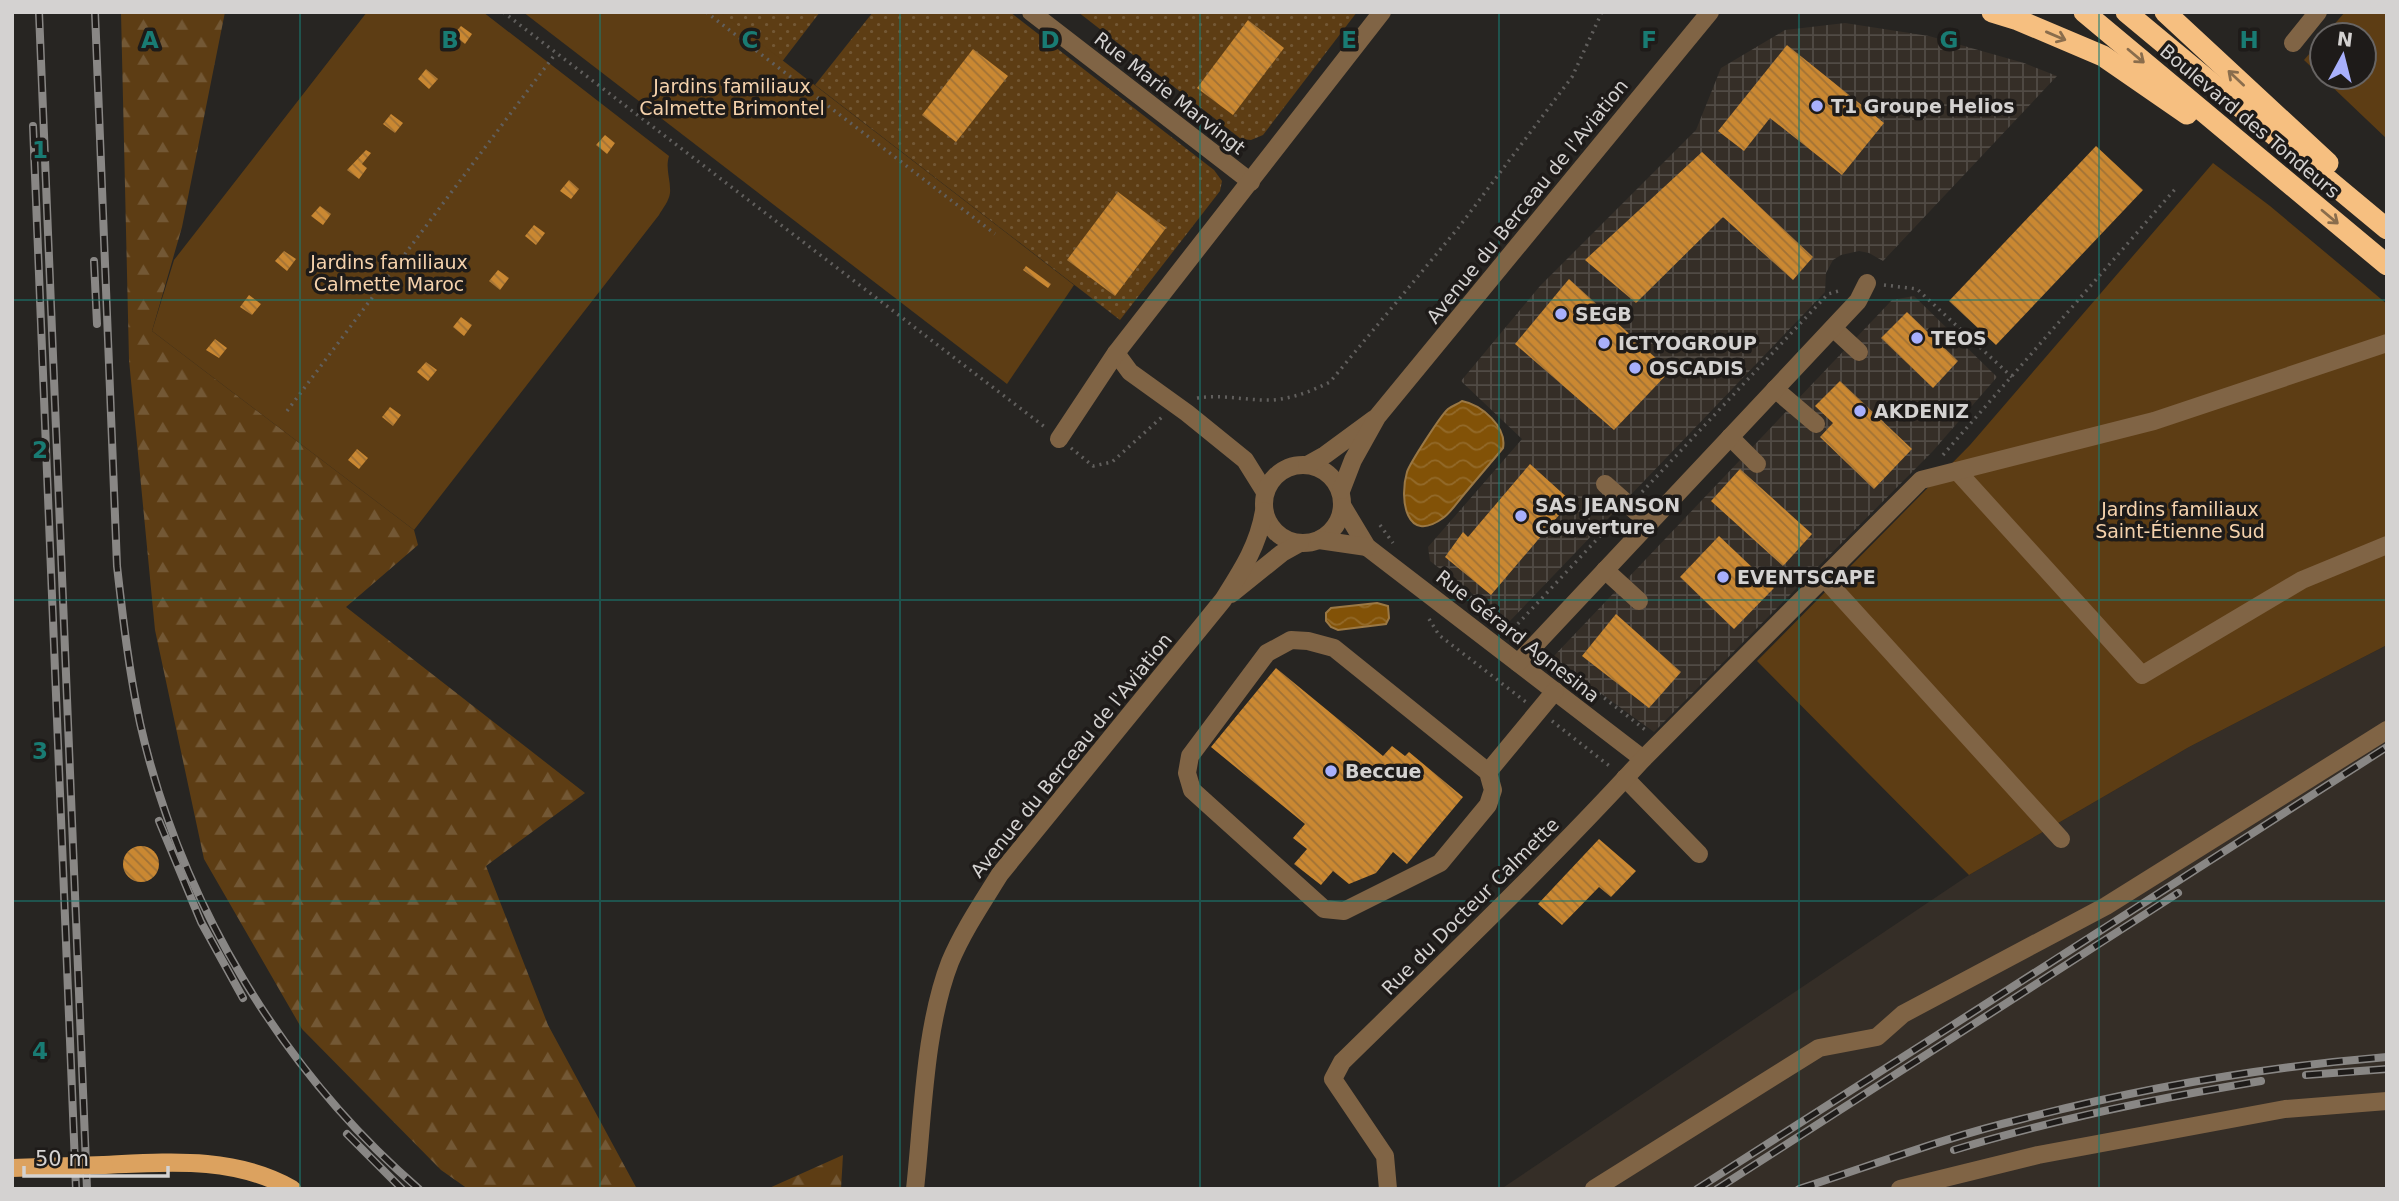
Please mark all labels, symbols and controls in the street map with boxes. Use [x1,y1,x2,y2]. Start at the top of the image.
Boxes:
north arrow [2308,21,2378,91]
text: A [141,27,159,53]
text: B [441,27,459,53]
text: C [742,27,758,53]
text: D [1040,27,1060,53]
street label: Rue Marie Marvingt [1090,27,1250,159]
text: E [1341,27,1357,53]
text: F [1641,27,1657,53]
text: G [1940,27,1958,53]
text: H [2239,27,2259,53]
text: N [2336,27,2354,51]
one-way arrow [2044,30,2066,43]
street label: Boulevard des Tondeurs [2156,39,2344,203]
one-way arrow [2127,48,2145,64]
one-way arrow [2227,70,2245,86]
park label: Jardins familiaux Calmette Brimontel [639,75,825,119]
street label: Avenue du Berceau de l'Aviation [1422,75,1632,327]
place label: T1 Groupe Helios [1831,95,2015,117]
marker: T1 Groupe Helios [1809,98,1825,114]
text: 1 [32,137,48,163]
one-way arrow [2320,210,2338,225]
park label: Jardins familiaux Calmette Maroc [309,251,468,295]
place label: SEGB [1575,303,1632,325]
marker: SEGB [1553,306,1569,322]
place label: TEOS [1931,327,1987,349]
marker: TEOS [1909,330,1925,346]
place label: ICTYOGROUP [1618,332,1757,354]
marker: ICTYOGROUP [1596,335,1612,351]
place label: OSCADIS [1649,357,1744,379]
marker: OSCADIS [1627,360,1643,376]
place label: AKDENIZ [1874,400,1969,422]
marker: AKDENIZ [1852,403,1868,419]
text: 2 [32,437,48,463]
place label: SAS JEANSON Couverture [1535,494,1680,538]
park label: Jardins familiaux Saint-Étienne Sud [2095,498,2265,542]
marker: SAS JEANSON Couverture [1513,508,1529,524]
street label: Rue Gérard Agnesina [1432,565,1604,707]
place label: EVENTSCAPE [1737,566,1876,588]
marker: EVENTSCAPE [1715,569,1731,585]
street label: Avenue du Berceau de l'Aviation [966,629,1176,881]
text: 3 [32,738,48,764]
place label: Beccue [1345,760,1421,782]
marker: Beccue [1323,763,1339,779]
street label: Rue du Docteur Calmette [1377,813,1563,999]
text: 4 [32,1038,48,1064]
scale bar [24,1134,168,1178]
text: 50 m [35,1147,89,1171]

